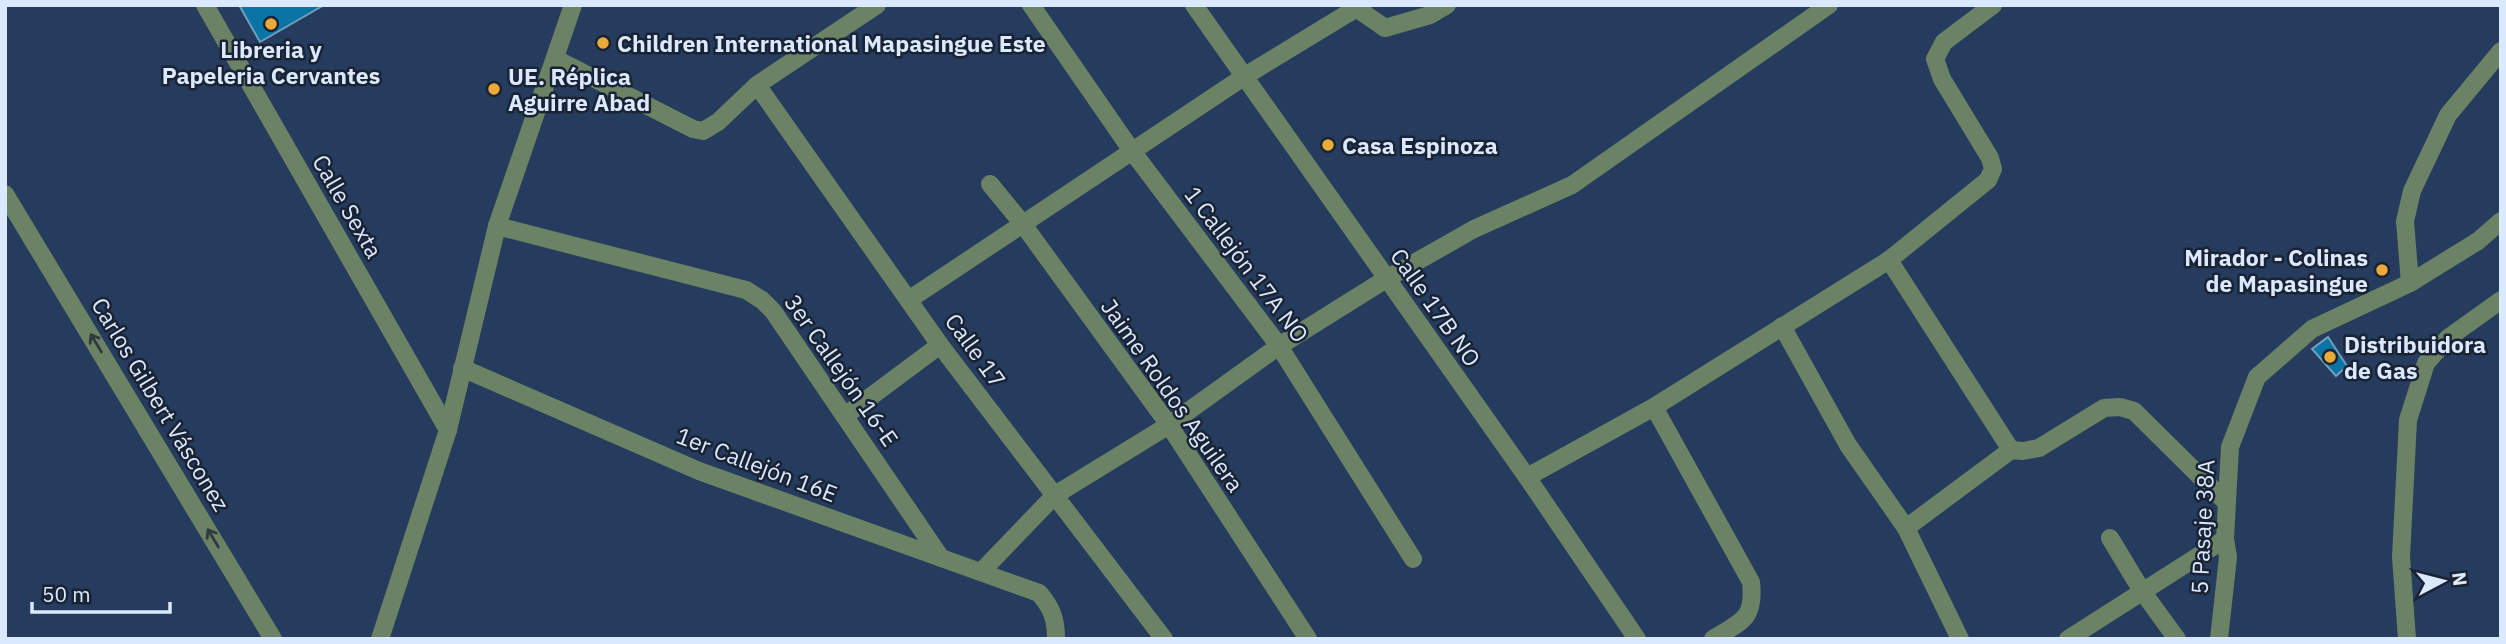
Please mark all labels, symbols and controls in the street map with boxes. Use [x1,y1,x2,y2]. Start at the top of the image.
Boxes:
marker: Libreria y Papeleria Cervantes [263,16,279,32]
place label: Children International Mapasingue Este [617,28,1046,58]
place label: Libreria y Papeleria Cervantes [162,34,380,90]
marker: Children International Mapasingue Este [595,35,611,51]
place label: UE. Réplica Aguirre Abad [508,61,650,117]
marker: UE. Réplica Aguirre Abad [486,81,502,97]
place label: Casa Espinoza [1342,130,1498,160]
marker: Casa Espinoza [1320,137,1336,153]
street label: Calle Sexta [306,149,390,263]
street label: 1 Callejón 17A NO [1178,180,1316,348]
street label: Calle 17B NO [1384,242,1488,372]
place label: Mirador - Colinas de Mapasingue [2184,242,2368,298]
marker: Mirador - Colinas de Mapasingue [2374,262,2390,278]
street label: 3er Callejón 16-E [778,288,906,452]
street label: Carlos Gilbert Vásconez [85,292,237,516]
street label: Jaime Roldos Aguilera [1095,292,1251,498]
street label: Calle 17 [939,307,1013,393]
place label: Distribuidora de Gas [2344,329,2486,385]
one-way arrow [88,334,102,354]
marker: Distribuidora de Gas [2322,349,2338,365]
street label: 1er Callejón 16E [672,420,842,508]
street label: 5 Pasaje 38A [2183,459,2221,595]
one-way arrow [206,529,220,549]
north arrow [2408,546,2478,616]
scale bar [32,570,170,614]
text: N [2447,571,2473,587]
text: 50 m [42,580,91,608]

